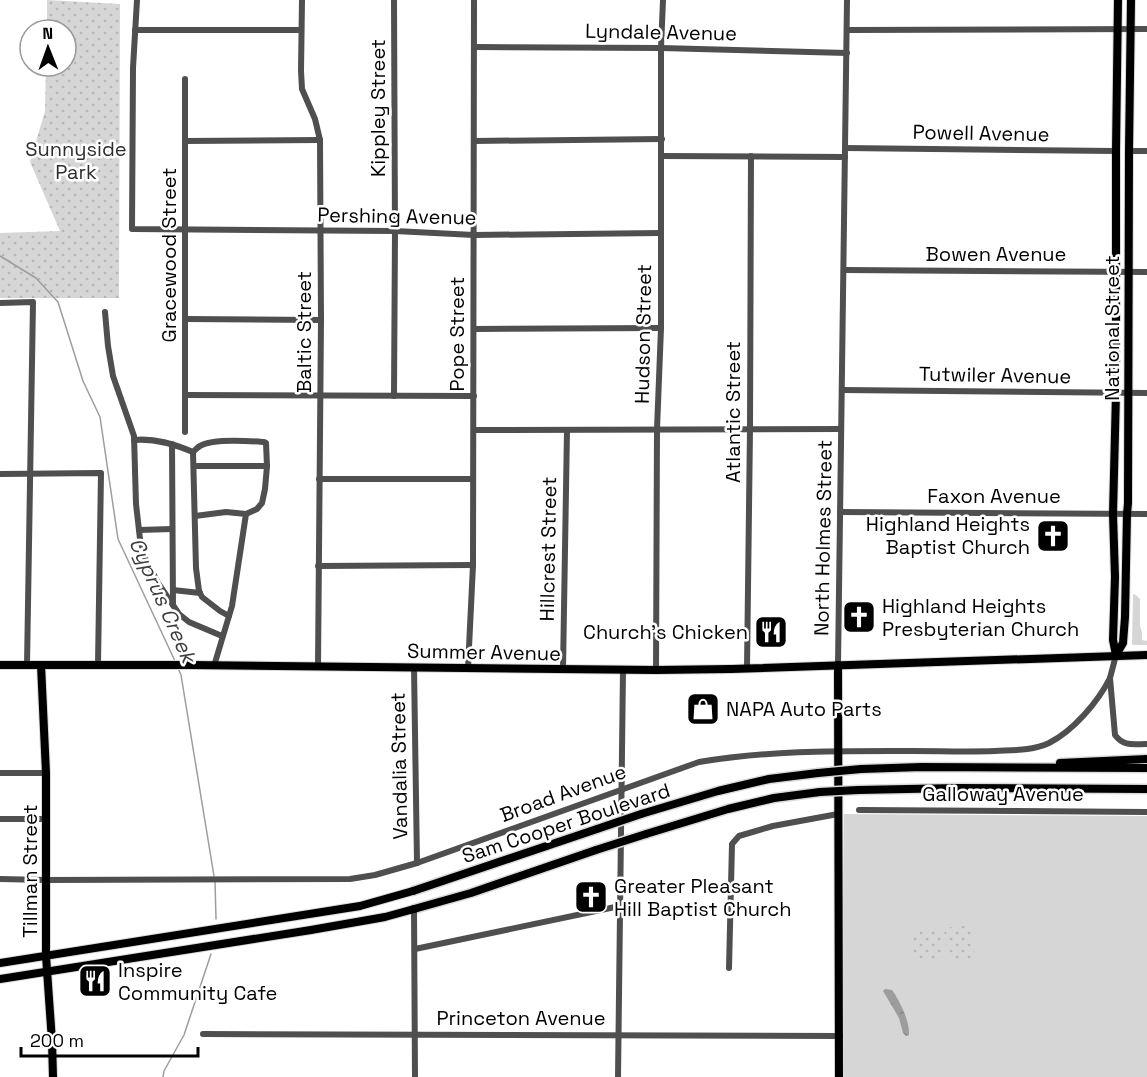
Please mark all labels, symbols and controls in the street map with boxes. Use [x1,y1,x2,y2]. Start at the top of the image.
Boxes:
north arrow [18,18,78,78]
street label: Lyndale Avenue [585,18,737,46]
text: N [42,23,53,44]
street label: Kippley Street [365,39,391,177]
street label: Powell Avenue [912,119,1050,147]
park label: Sunnyside Park [25,136,127,185]
street label: Gracewood Street [156,168,182,342]
street label: Pershing Avenue [317,202,477,230]
street label: Bowen Avenue [926,241,1066,267]
street label: National Street [1099,255,1125,401]
street label: Hudson Street [629,264,657,404]
street label: Baltic Street [291,271,317,393]
street label: Pope Street [444,276,470,392]
street label: Atlantic Street [720,341,746,483]
street label: Tutwiler Avenue [919,361,1071,389]
street label: North Holmes Street [808,440,838,636]
street label: Hillcrest Street [534,476,562,622]
street label: Faxon Avenue [927,483,1061,509]
place label: Highland Heights Baptist Church [866,511,1030,560]
church icon: Highland Heights Baptist Church [1035,518,1071,554]
water label: Cyprus Creek [123,533,204,669]
place label: Highland Heights Presbyterian Church [882,593,1079,642]
church icon: Highland Heights Presbyterian Church [841,599,877,635]
restaurant icon: Church's Chicken [753,614,789,650]
place label: Church's Chicken [583,619,748,645]
street label: Summer Avenue [407,638,561,666]
shop icon: NAPA Auto Parts [685,691,721,727]
street label: Vandalia Street [385,692,413,840]
place label: NAPA Auto Parts [726,696,882,722]
street label: Broad Avenue [496,758,630,828]
street label: Sam Cooper Boulevard [459,777,673,869]
street label: Galloway Avenue [922,781,1084,807]
street label: Tillman Street [17,804,43,938]
place label: Greater Pleasant Hill Baptist Church [614,873,792,922]
church icon: Greater Pleasant Hill Baptist Church [573,879,609,915]
place label: Inspire Community Cafe [118,957,277,1006]
restaurant icon: Inspire Community Cafe [77,963,113,999]
street label: Princeton Avenue [436,1005,606,1031]
scale bar [21,1020,198,1058]
text: 200 m [30,1029,84,1052]

